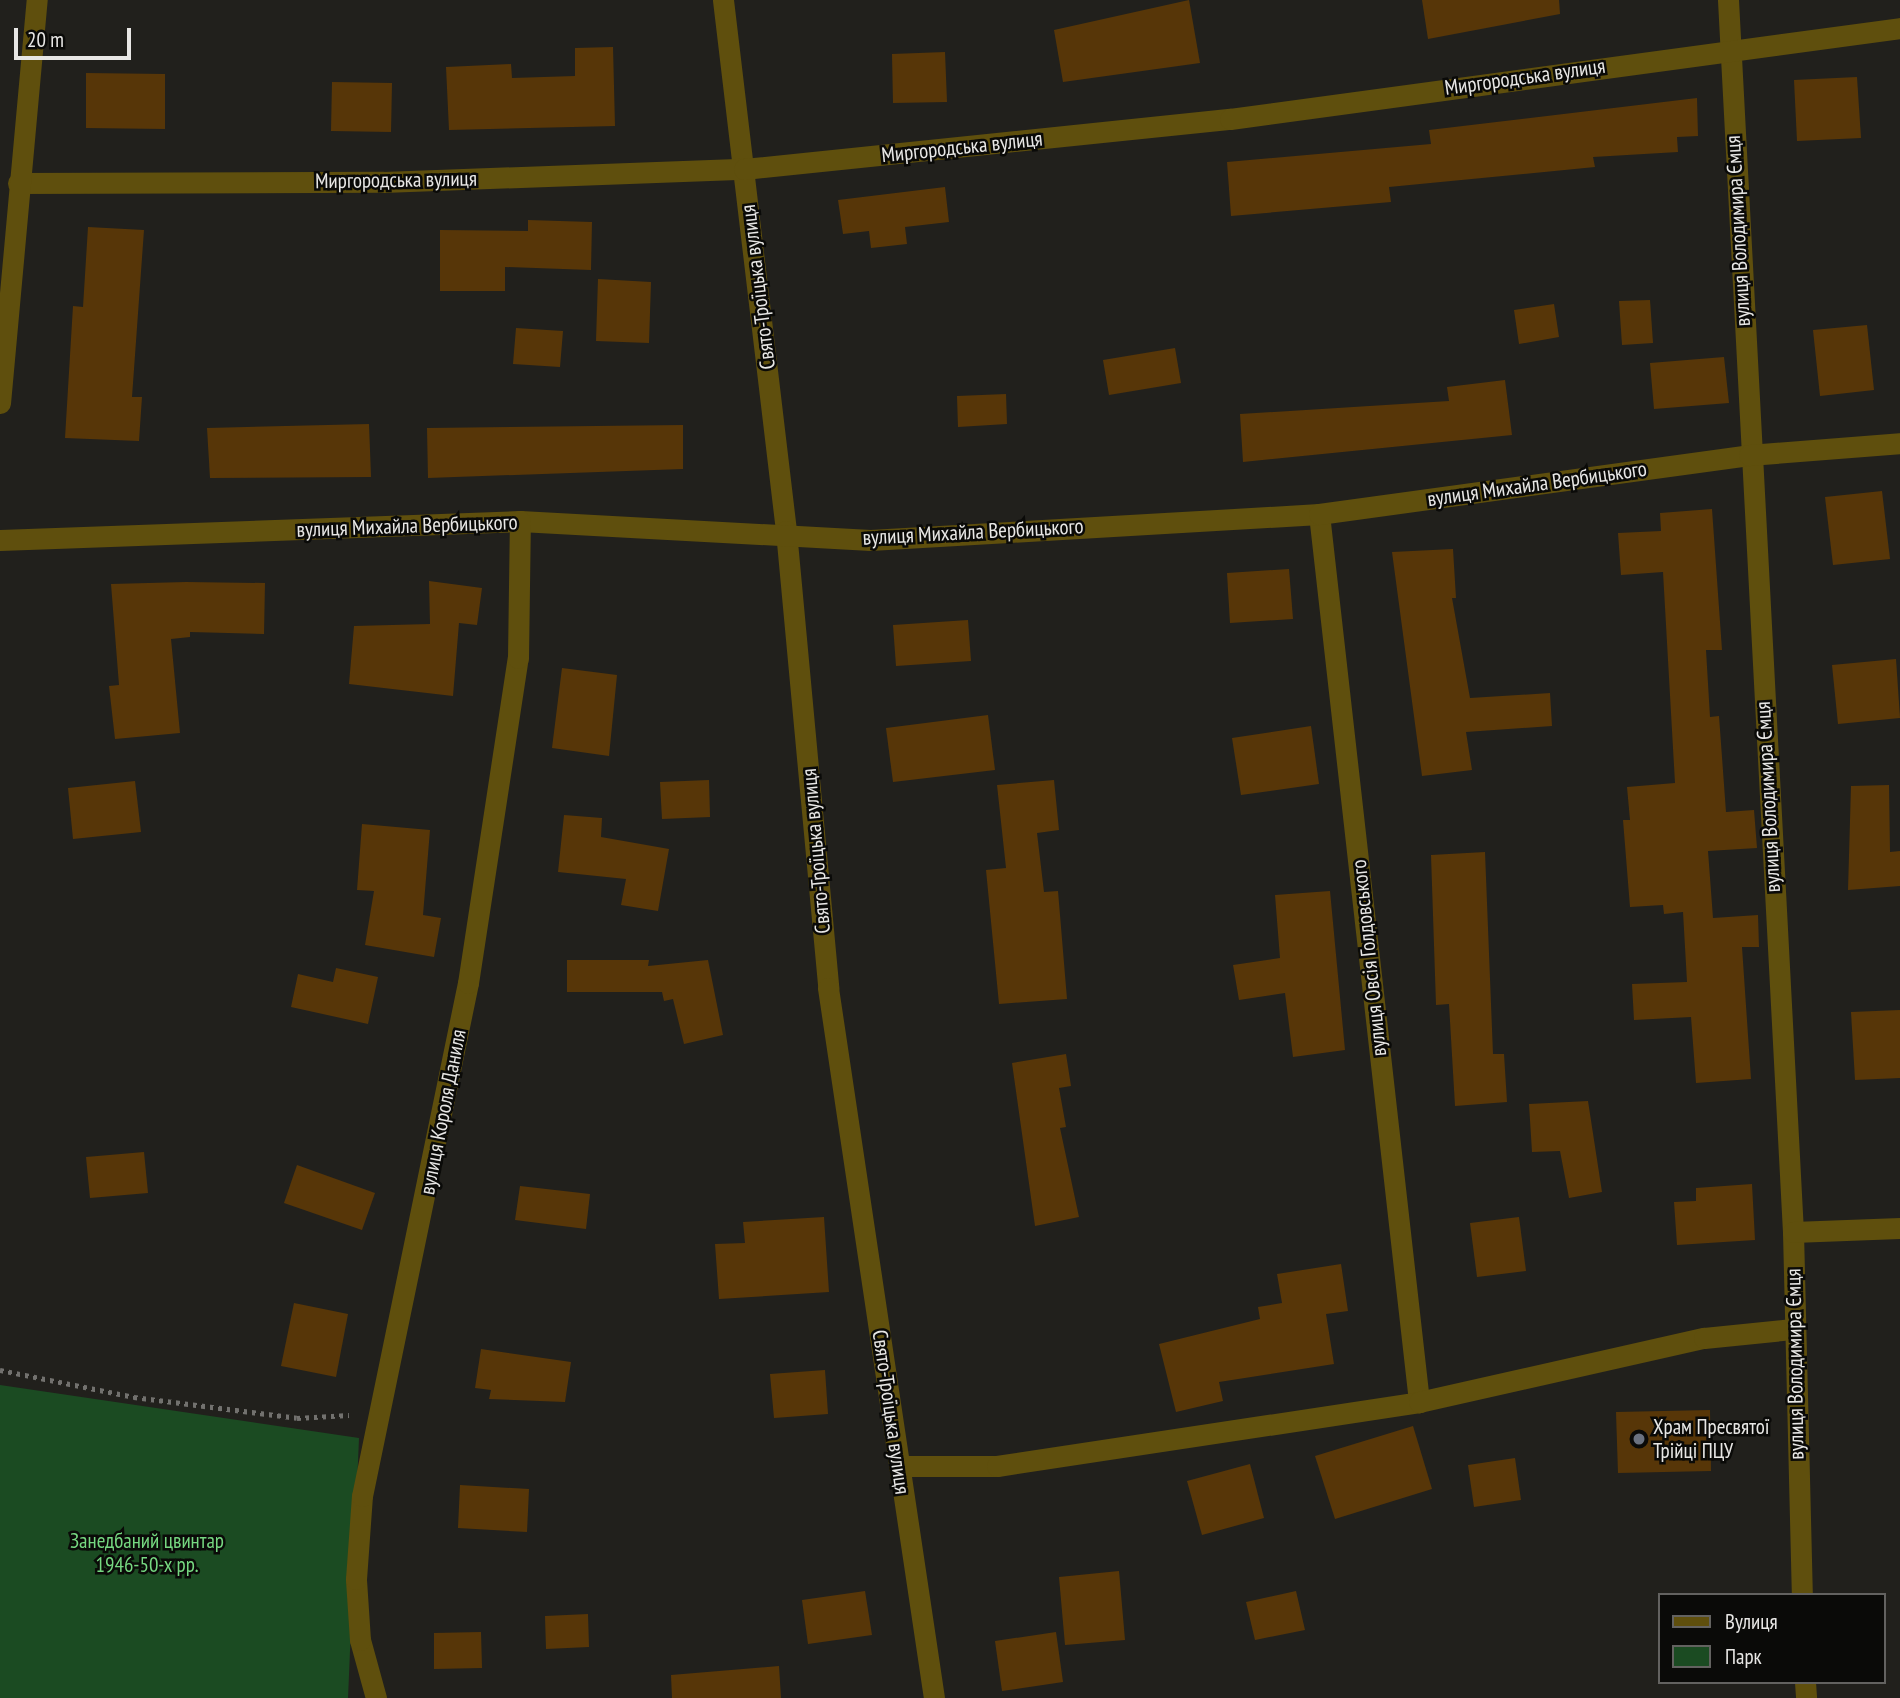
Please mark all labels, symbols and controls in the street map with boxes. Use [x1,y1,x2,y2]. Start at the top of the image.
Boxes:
scale bar [18,14,135,58]
text: 20 m [27,26,64,53]
street label: Миргородська вулиця [1443,53,1607,101]
street label: Миргородська вулиця [880,126,1044,168]
street label: вулиця Володимира Ємця [1720,135,1756,327]
street label: Миргородська вулиця [315,166,477,194]
street label: Свято-Троїцька вулиця [735,203,781,371]
street label: вулиця Михайла Вербицького [1426,456,1648,512]
street label: вулиця Михайла Вербицького [296,510,518,542]
street label: вулиця Михайла Вербицького [862,514,1084,550]
street label: вулиця Володимира Ємця [1750,701,1786,893]
street label: Свято-Троїцька вулиця [796,767,836,935]
street label: вулиця Овсія Голдовського [1346,858,1392,1058]
street label: вулиця Короля Даниля [415,1027,471,1197]
street label: вулиця Володимира Ємця [1781,1268,1809,1460]
street label: Свято-Троїцька вулиця [867,1328,915,1496]
place label: Храм Пресвятої Трійці ПЦУ [1653,1414,1770,1464]
marker: Храм Пресвятої Трійці ПЦУ [1631,1431,1647,1447]
park label: Занедбаний цвинтар 1946-50-х рр. [70,1528,224,1578]
legend [1658,1593,1886,1684]
text: Вулиця [1725,1608,1778,1635]
text: Парк [1725,1643,1762,1670]

